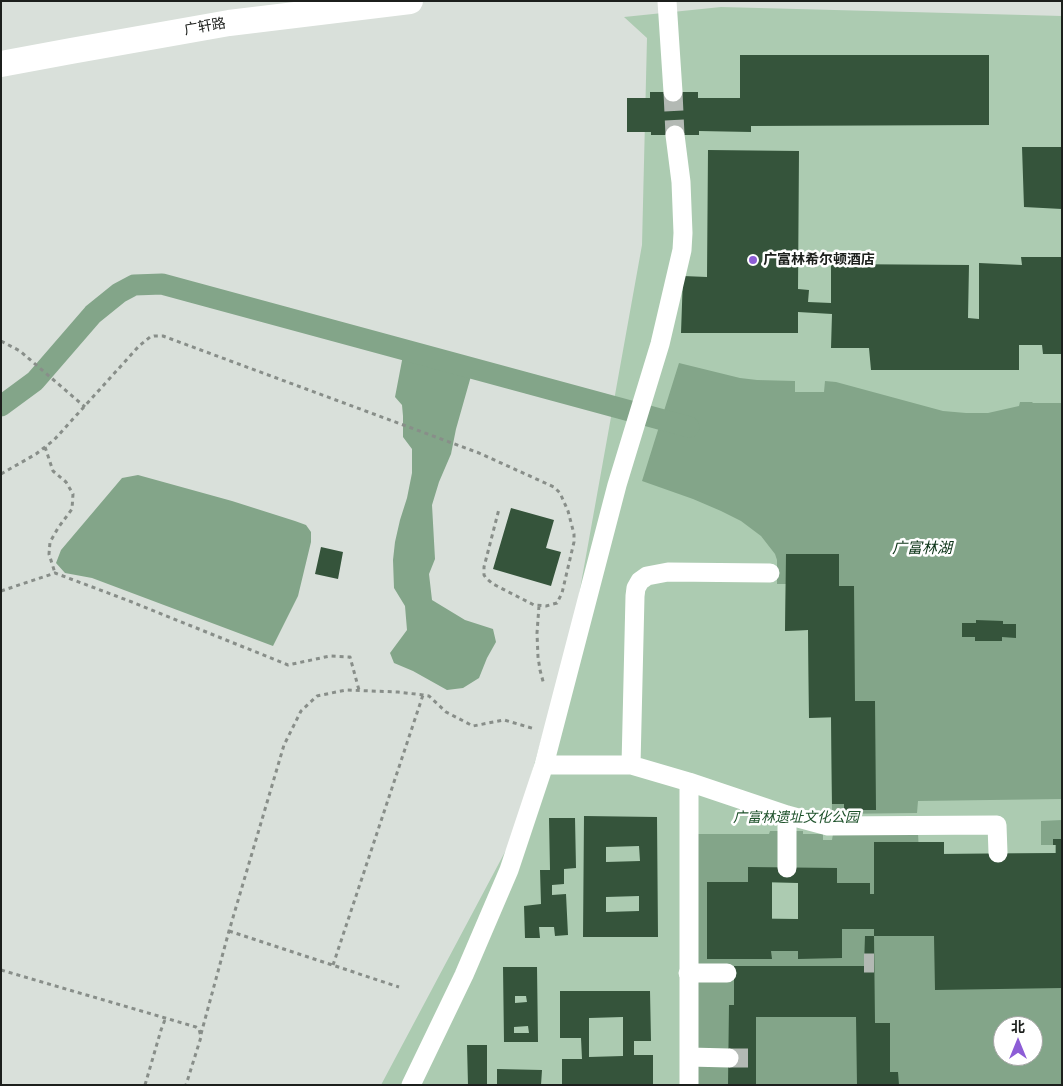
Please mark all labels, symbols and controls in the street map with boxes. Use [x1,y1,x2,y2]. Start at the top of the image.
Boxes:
street label: 广轩路 [183,15,227,39]
place label: 广富林希尔顿酒店 [763,252,875,268]
marker: 广富林希尔顿酒店 [747,254,759,266]
water label: 广富林湖 [892,540,952,558]
park label: 广富林遗址文化公园 [733,810,859,826]
north arrow [993,1016,1043,1066]
text: 北 [1011,1018,1025,1036]

